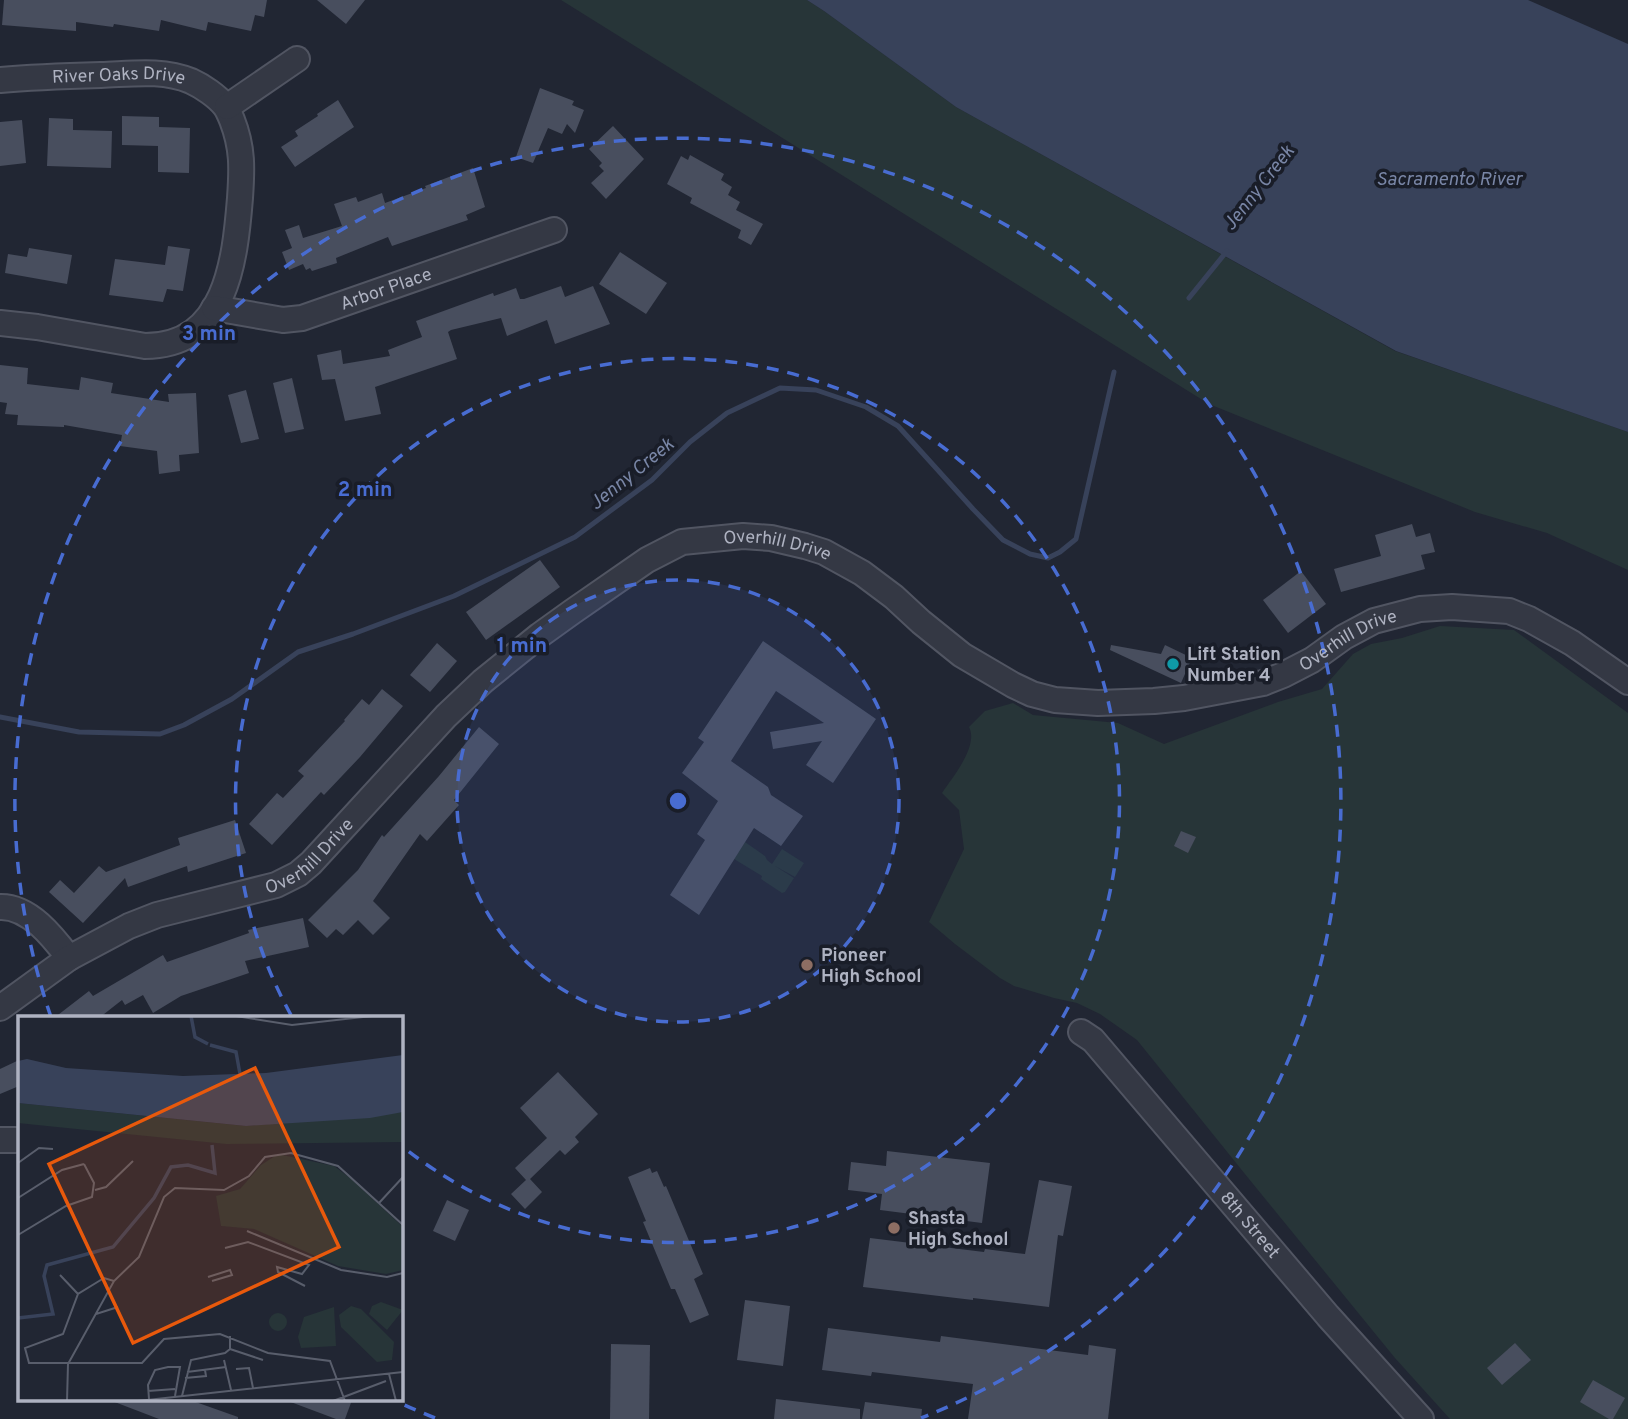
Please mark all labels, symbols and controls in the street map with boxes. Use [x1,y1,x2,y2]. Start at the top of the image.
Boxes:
street label: River Oaks Drive [52,63,188,91]
water label: Jenny Creek [1219,140,1301,236]
water label: Sacramento River [1376,168,1524,192]
street label: Arbor Place [338,264,435,317]
text: 3 min [182,321,236,348]
water label: Jenny Creek [585,433,680,516]
text: 2 min [338,477,392,504]
street label: Overhill Drive [722,526,835,567]
street label: Overhill Drive [1296,605,1400,678]
text: 1 min [497,633,547,660]
place label: Lift Station Number 4 [1187,644,1281,688]
marker: Lift Station Number 4 [1165,656,1181,672]
centre of rings [666,789,690,813]
street label: Overhill Drive [263,814,359,900]
place label: Pioneer High School [821,945,922,989]
marker: Pioneer High School [799,957,815,973]
inset map [18,1016,402,1402]
street label: 8th Street [1214,1187,1284,1264]
place label: Shasta High School [908,1208,1009,1252]
marker: Shasta High School [886,1220,902,1236]

